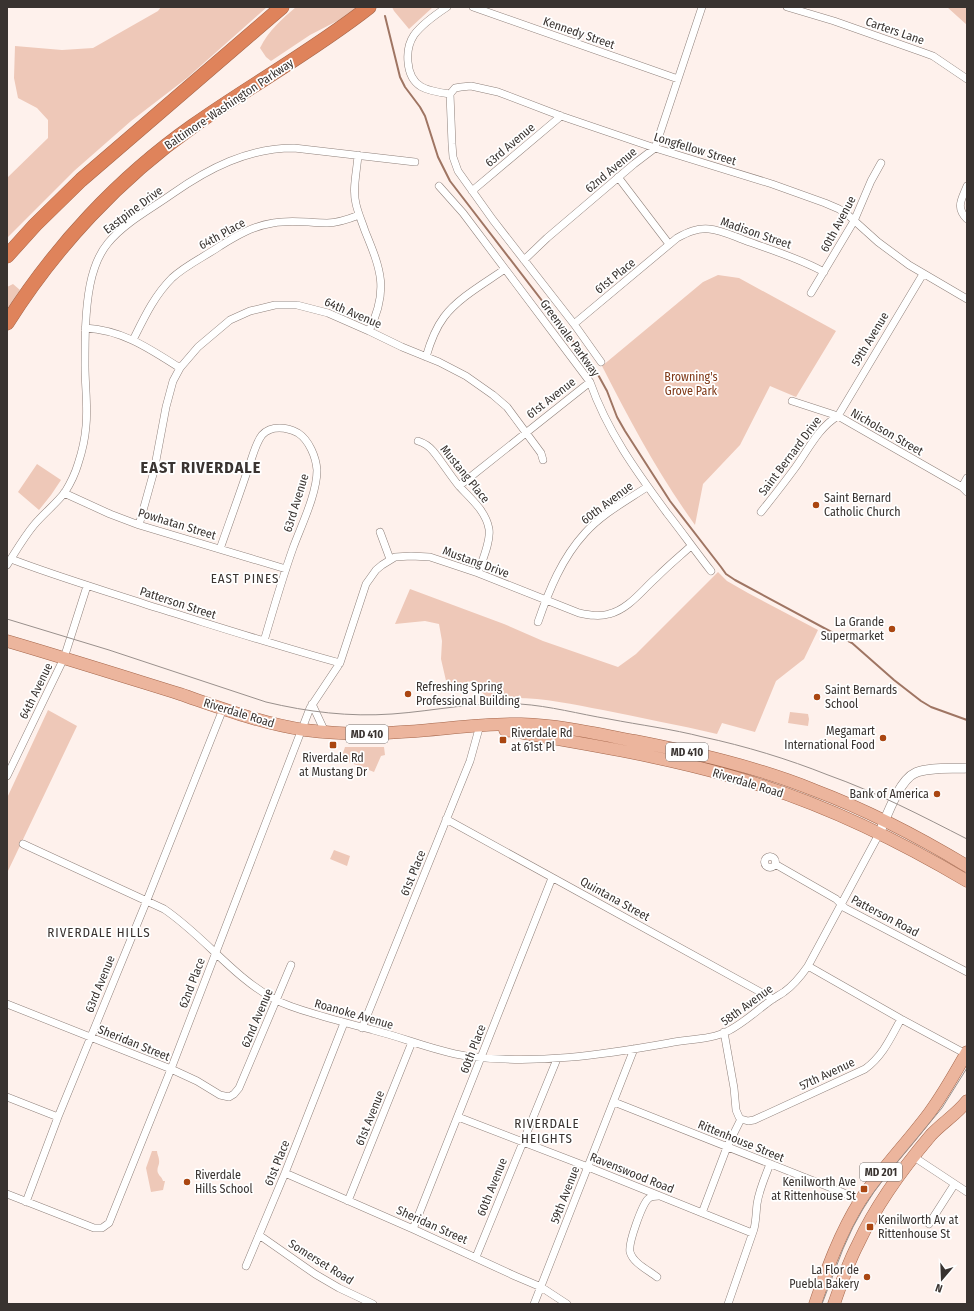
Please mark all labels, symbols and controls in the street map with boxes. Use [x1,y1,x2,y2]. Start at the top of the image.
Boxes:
street label: Kennedy Street [541,14,617,52]
street label: Carters Lane [864,14,926,48]
street label: Baltimore-Washington Parkway [162,55,297,152]
street label: 63rd Avenue [482,120,538,170]
street label: Longfellow Street [652,130,738,168]
street label: 62nd Avenue [582,144,640,196]
street label: Eastpine Drive [101,183,165,237]
street label: 60th Avenue [817,194,859,254]
street label: Madison Street [719,214,793,252]
street label: 64th Place [196,216,248,252]
street label: 61st Place [592,255,638,297]
street label: 64th Avenue [322,295,384,331]
street label: Greenvale Parkway [537,297,603,380]
street label: 59th Avenue [848,309,892,368]
park label: Browning's Grove Park [664,370,718,398]
street label: 61st Avenue [524,375,578,421]
street label: Nicholson Street [848,406,926,458]
street label: Saint Bernard Drive [756,414,824,498]
street label: Mustang Place [437,442,493,506]
district label: EAST RIVERDALE [141,458,261,477]
street label: 63rd Avenue [280,472,312,534]
street label: 60th Avenue [578,479,636,527]
place label: Saint Bernard Catholic Church [824,491,900,519]
marker: Saint Bernard Catholic Church [811,500,821,510]
street label: Powhatan Street [136,506,218,543]
street label: Mustang Drive [441,543,511,581]
district label: EAST PINES [211,571,279,586]
street label: Patterson Street [138,584,218,622]
place label: La Grande Supermarket [821,615,884,643]
marker: La Grande Supermarket [887,624,897,634]
street label: 64th Avenue [16,661,56,721]
place label: Refreshing Spring Professional Building [416,680,520,708]
place label: Saint Bernards School [825,683,897,711]
marker: Refreshing Spring Professional Building [403,689,413,699]
marker: Saint Bernards School [812,692,822,702]
street label: Riverdale Road [202,696,276,730]
place label: Megamart International Food [784,724,875,752]
road number: MD 410 [346,725,388,743]
place label: Riverdale Rd at 61st Pl [511,726,572,754]
marker: Megamart International Food [878,733,888,743]
marker: Riverdale Rd at 61st Pl [498,735,508,745]
marker: Riverdale Rd at Mustang Dr [328,740,338,750]
road number: MD 410 [666,743,708,761]
place label: Riverdale Rd at Mustang Dr [299,751,368,779]
street label: Riverdale Road [711,766,785,800]
place label: Bank of America [849,787,929,801]
marker: Bank of America [932,789,942,799]
street label: 61st Place [398,848,428,898]
street label: Quintana Street [578,874,652,924]
street label: Patterson Road [849,892,921,940]
district label: RIVERDALE HILLS [47,925,151,940]
street label: 63rd Avenue [82,953,118,1015]
street label: 62nd Place [176,956,208,1010]
street label: 58th Avenue [718,981,776,1028]
street label: 62nd Avenue [238,986,276,1050]
street label: Roanoke Avenue [313,996,395,1032]
street label: Sheridan Street [96,1022,172,1064]
street label: 60th Place [457,1023,489,1075]
street label: 57th Avenue [797,1055,857,1093]
street label: 61st Avenue [353,1088,387,1148]
district label: RIVERDALE HEIGHTS [514,1116,580,1146]
street label: Rittenhouse Street [696,1117,786,1165]
street label: 61st Place [262,1138,292,1188]
street label: Ravenswood Road [588,1150,676,1196]
street label: 60th Avenue [474,1156,510,1218]
road number: MD 201 [860,1163,902,1181]
street label: 59th Avenue [548,1164,582,1226]
place label: Riverdale Hills School [195,1168,253,1196]
place label: Kenilworth Ave at Rittenhouse St [771,1175,856,1203]
marker: Riverdale Hills School [182,1177,192,1187]
marker: Kenilworth Ave at Rittenhouse St [859,1184,869,1194]
street label: Sheridan Street [394,1203,470,1247]
place label: Kenilworth Av at Rittenhouse St [878,1213,958,1241]
marker: Kenilworth Av at Rittenhouse St [865,1222,875,1232]
street label: Somerset Road [286,1236,356,1288]
north arrow [922,1259,962,1299]
place label: La Flor de Puebla Bakery [789,1263,860,1291]
marker: La Flor de Puebla Bakery [862,1272,872,1282]
text: N [934,1281,944,1295]

